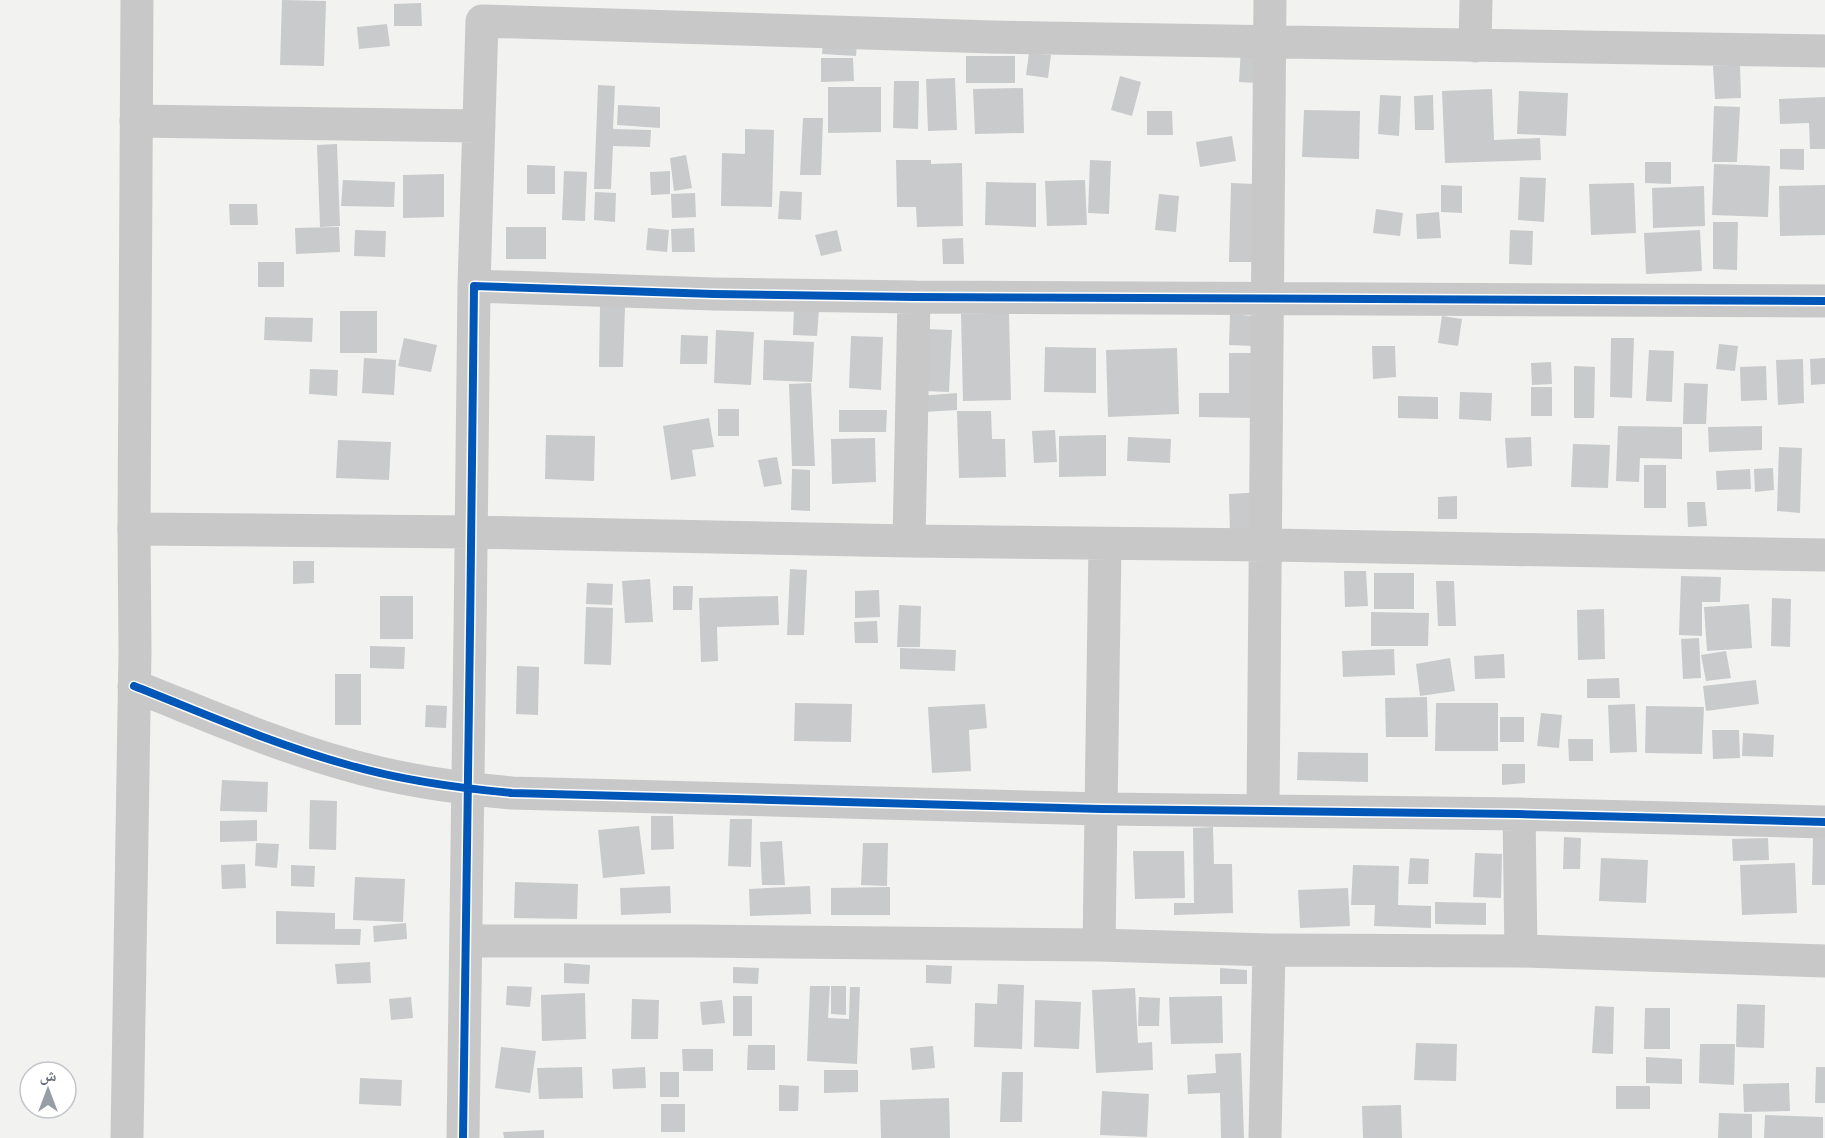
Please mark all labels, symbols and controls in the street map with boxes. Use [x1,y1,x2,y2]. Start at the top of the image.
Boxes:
north arrow [18,1060,78,1120]
text: ش [40,1066,57,1085]

